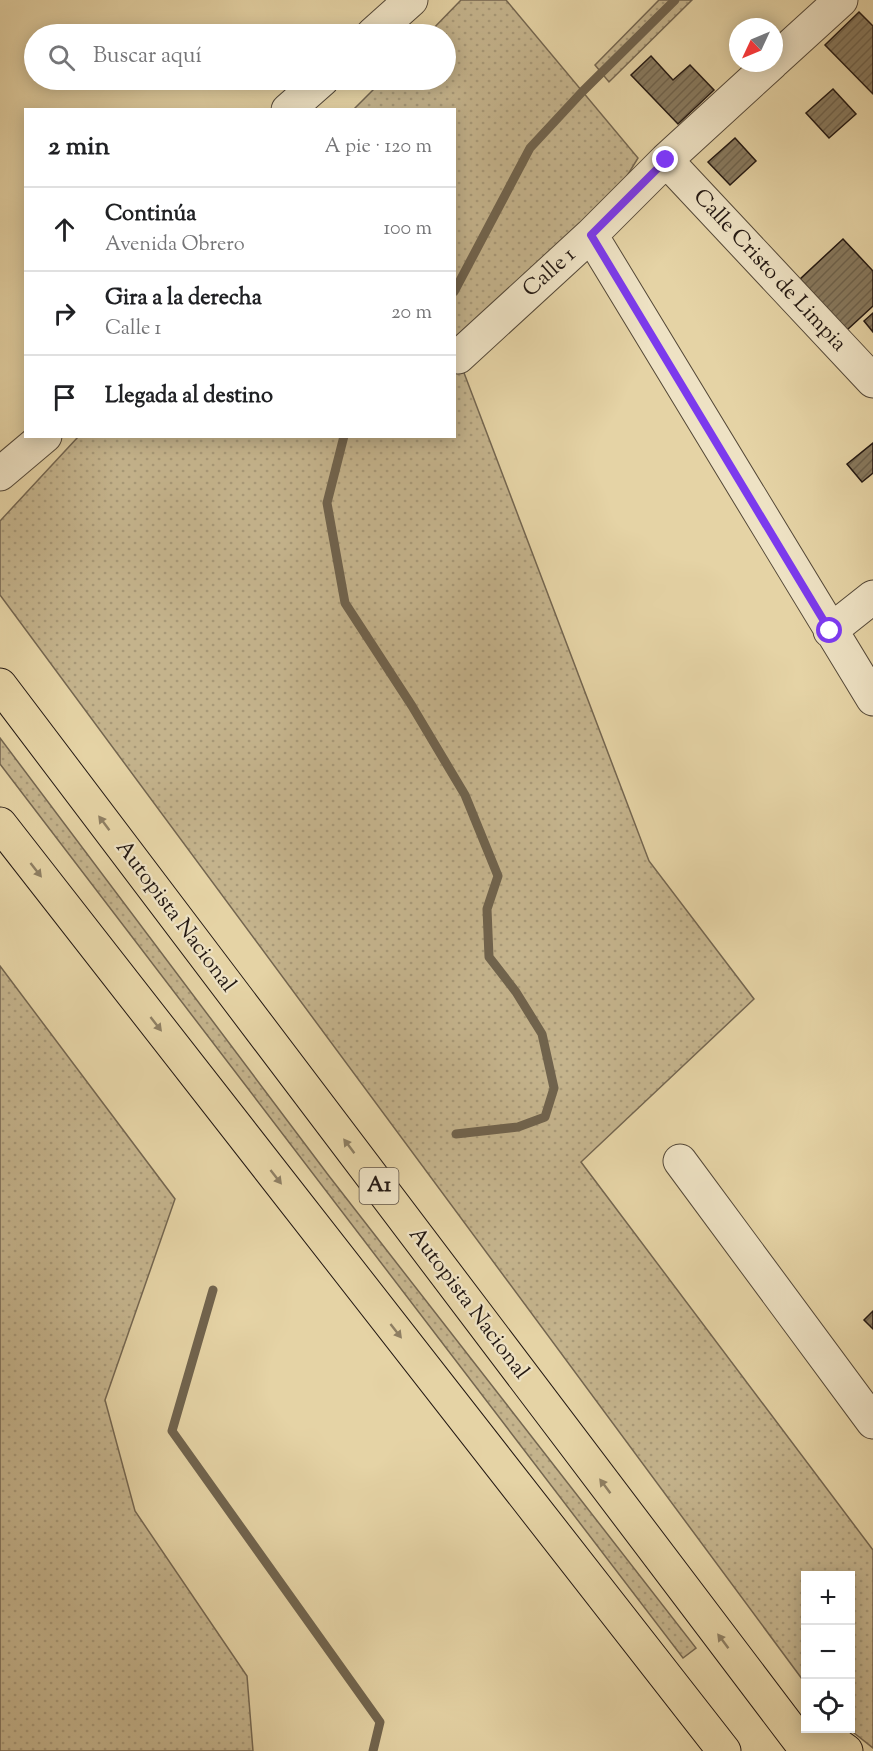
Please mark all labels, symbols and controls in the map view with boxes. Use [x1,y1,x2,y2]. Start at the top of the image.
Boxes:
north arrow [729,18,783,72]
search box [24,24,456,90]
icon: search [45,41,78,74]
text: Buscar aquí [93,41,202,73]
text: 2 min [48,129,110,166]
text: A pie · 120 m [324,133,432,162]
route end [652,146,678,172]
street label: Calle Cristo de Limpia [685,182,853,360]
text: Continúa [105,199,196,231]
icon: ahead [48,213,81,246]
text: 100 m [383,215,432,244]
text: Avenida Obrero [105,231,245,260]
street label: Calle 1 [516,240,584,306]
text: Gira a la derecha [105,283,262,315]
icon: right [48,297,81,330]
text: 20 m [391,299,432,328]
text: Calle 1 [105,315,161,344]
icon: arrive [48,381,81,414]
text: Llegada al destino [105,381,273,413]
route start [816,617,842,643]
one-way arrow [99,815,111,830]
street label: Autopista Nacional [107,834,243,1000]
one-way arrow [30,862,42,878]
one-way arrow [150,1015,162,1031]
one-way arrow [343,1138,355,1153]
road number: A1 [360,1168,398,1204]
one-way arrow [270,1170,282,1185]
street label: Autopista Nacional [400,1221,536,1387]
one-way arrow [390,1323,403,1339]
one-way arrow [600,1478,612,1493]
map controls [801,1571,855,1733]
button: + [801,1571,855,1625]
button: − [801,1625,855,1679]
one-way arrow [717,1633,729,1649]
button: locate [801,1679,855,1733]

